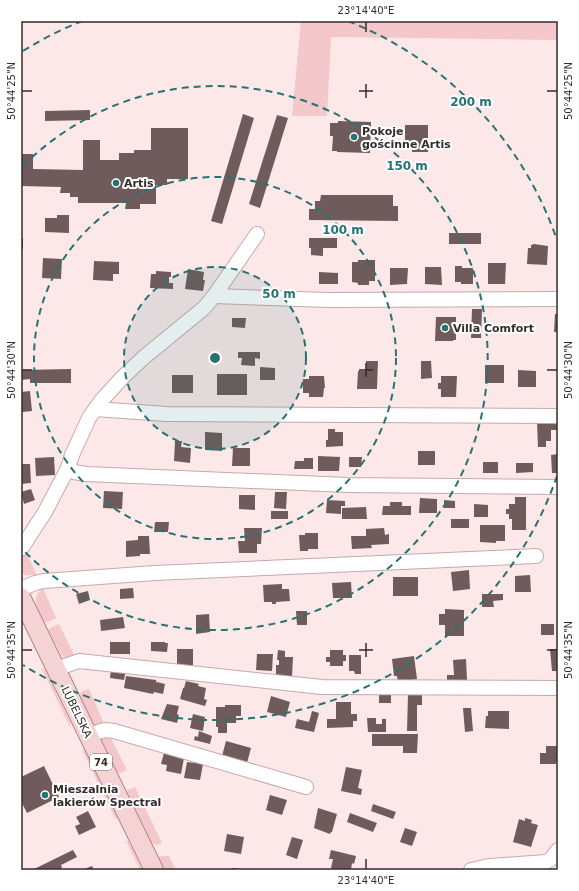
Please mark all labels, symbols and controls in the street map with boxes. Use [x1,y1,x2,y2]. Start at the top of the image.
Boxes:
text: 23°14'40"E [338,5,394,16]
text: 50°44'25"N [6,62,17,120]
text: 50°44'25"N [563,62,574,120]
text: 200 m [450,95,492,109]
place label: Pokoje gościnne Artis [362,125,451,151]
marker: Pokoje gościnne Artis [349,132,359,142]
text: 150 m [386,159,428,173]
place label: Artis [124,177,154,190]
marker: Artis [111,178,121,188]
text: 100 m [322,223,364,237]
text: 50 m [262,287,296,301]
place label: Villa Comfort [453,322,534,335]
marker: Villa Comfort [440,323,450,333]
text: 50°44'30"N [6,341,17,399]
text: 50°44'30"N [563,341,574,399]
centre of rings [208,351,222,365]
text: 50°44'35"N [6,621,17,679]
text: 50°44'35"N [563,621,574,679]
street label: LUBELSKA [58,684,95,741]
road number: 74 [90,754,112,770]
place label: Mieszalnia lakierów Spectral [53,783,161,809]
marker: Mieszalnia lakierów Spectral [40,790,50,800]
text: 23°14'40"E [338,875,394,886]

